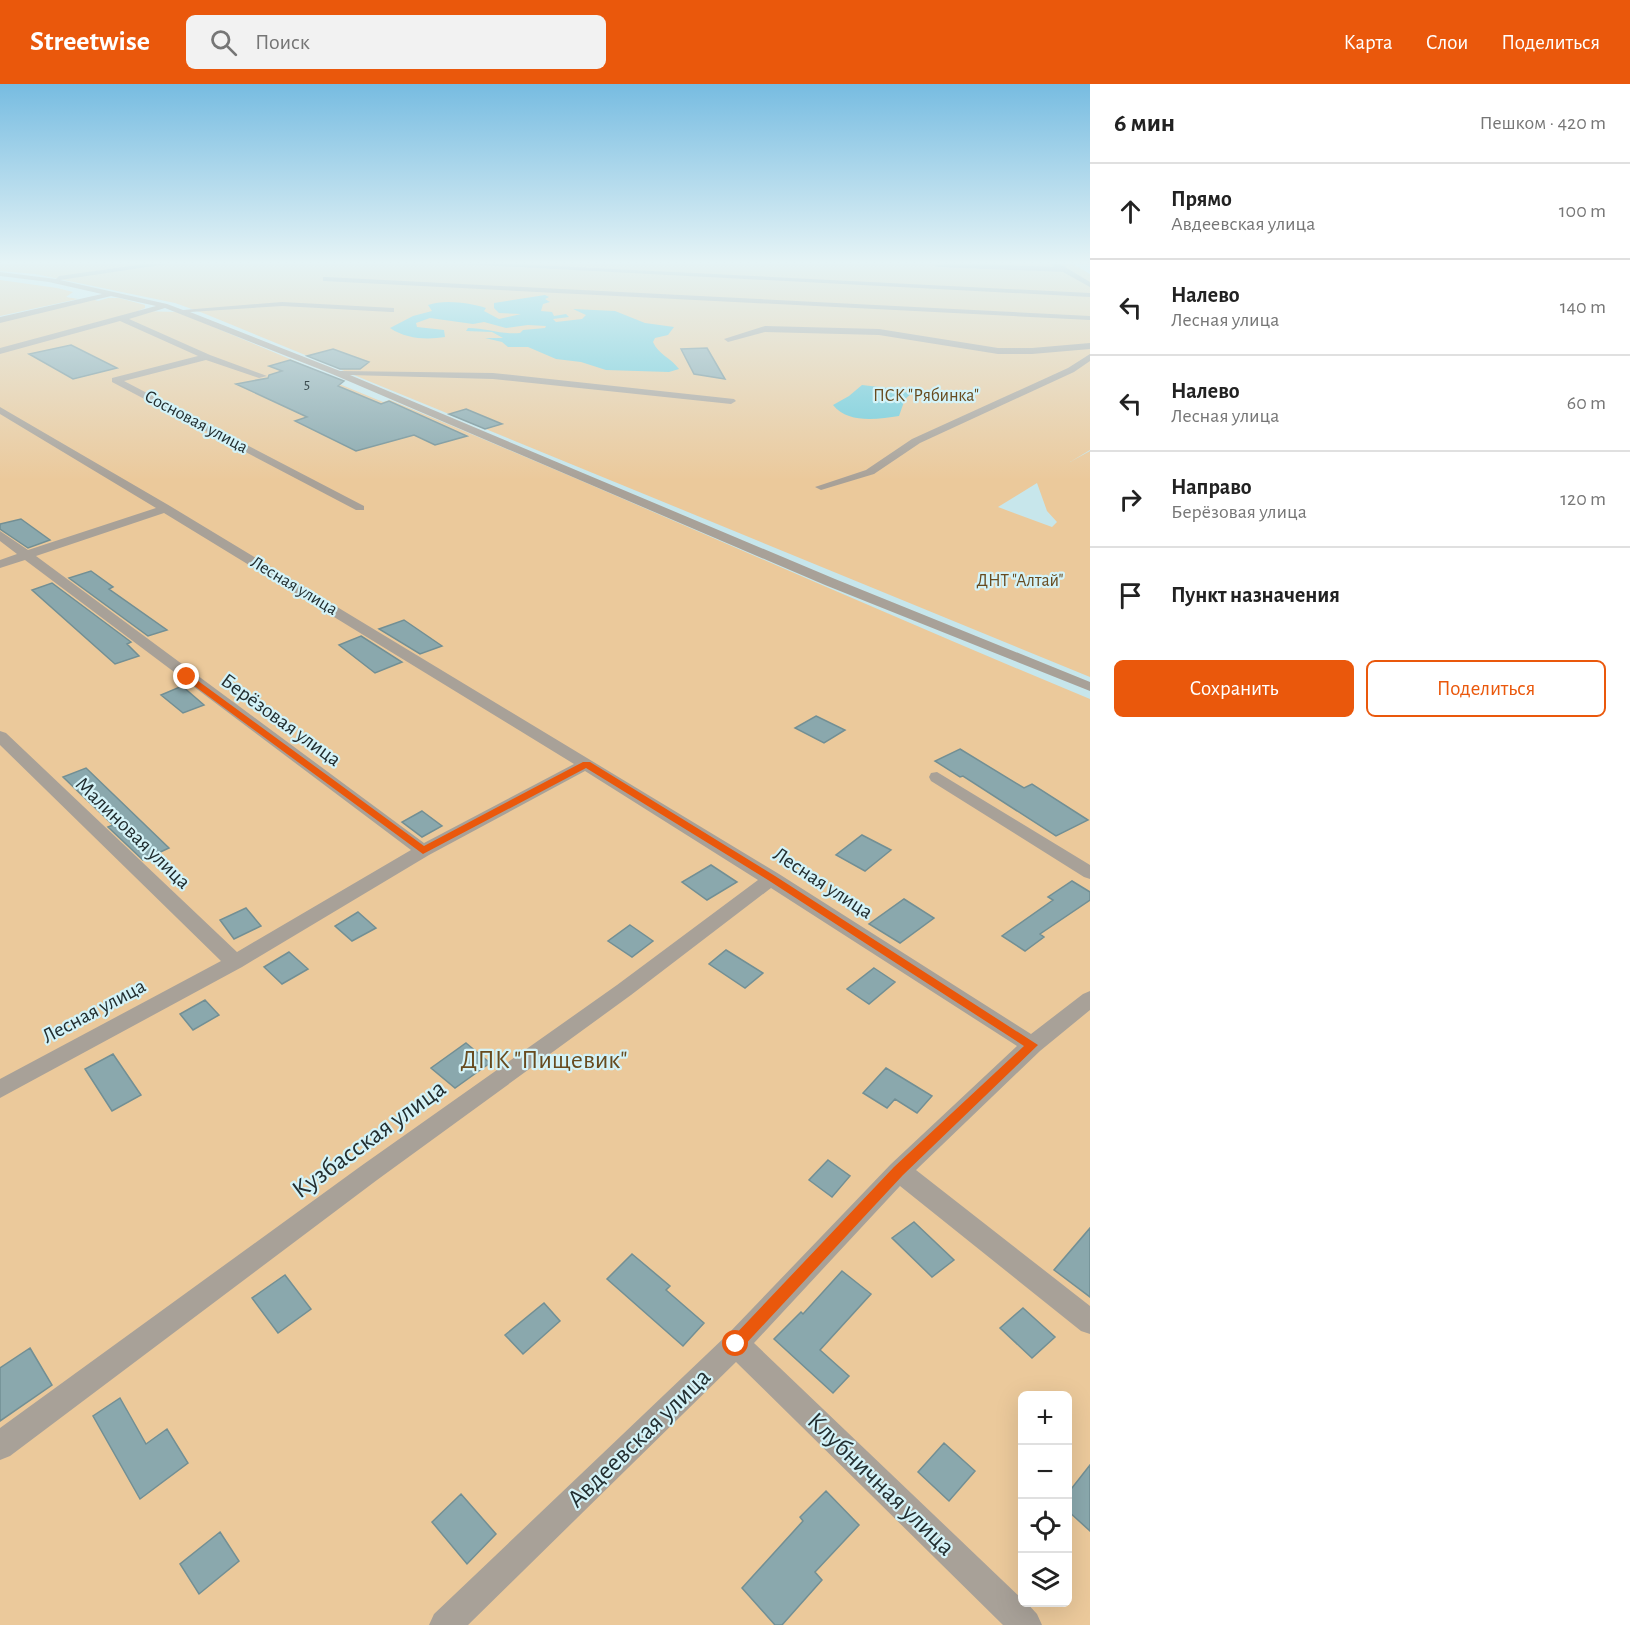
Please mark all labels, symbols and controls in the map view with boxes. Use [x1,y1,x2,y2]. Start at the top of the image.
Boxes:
search box [186,15,606,69]
icon: search [207,26,240,59]
text: Streetwise [30,28,150,56]
text: Поиск [255,31,310,53]
text: Карта [1343,32,1393,53]
text: Слои [1426,32,1468,53]
text: Поделиться [1501,32,1600,53]
text: 6 мин [1114,110,1175,136]
text: Пешком · 420 m [1480,113,1606,133]
text: Прямо [1171,188,1232,210]
icon: ahead [1114,195,1147,228]
text: 100 m [1559,201,1606,221]
text: Авдеевская улица [1171,214,1315,234]
text: Налево [1171,284,1240,306]
icon: left [1114,291,1147,324]
text: 140 m [1560,297,1606,317]
text: Лесная улица [1171,310,1279,330]
house number: 5 [304,377,310,392]
text: Налево [1171,380,1240,402]
park label: ПСК "Рябинка" [873,386,979,405]
street label: Сосновая улица [141,387,251,457]
icon: left [1114,387,1147,420]
text: 60 m [1567,393,1606,413]
text: Лесная улица [1171,406,1279,426]
text: Направо [1171,476,1252,498]
icon: right [1114,483,1147,516]
text: 120 m [1560,489,1606,509]
text: Берёзовая улица [1171,502,1307,522]
street label: Лесная улица [248,553,340,619]
park label: ДНТ "Алтай" [976,572,1064,590]
icon: arrive [1114,579,1147,612]
text: Пункт назначения [1171,584,1340,606]
button: Сохранить [1114,660,1354,717]
button: Поделиться [1366,660,1606,717]
route end [173,663,199,689]
street label: Берёзовая улица [217,670,345,771]
street label: Малиновая улица [72,773,195,893]
street label: Лесная улица [770,843,877,923]
street label: Лесная улица [39,975,150,1047]
park label: ДПК "Пищевик" [461,1047,627,1073]
street label: Кузбасская улица [287,1075,451,1203]
route start [722,1330,748,1356]
street label: Авдеевская улица [562,1363,716,1513]
map controls [1018,1391,1072,1607]
button: + [1018,1391,1072,1445]
street label: Клубничная улица [802,1407,960,1561]
button: − [1018,1445,1072,1499]
button: locate [1018,1499,1072,1553]
button: layers [1018,1553,1072,1607]

